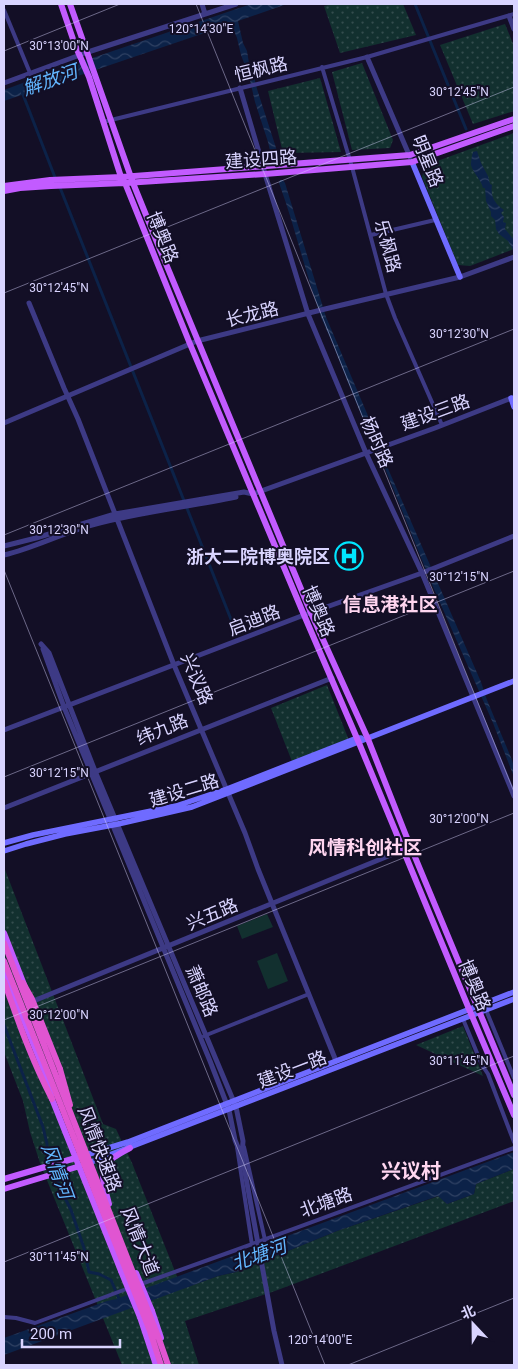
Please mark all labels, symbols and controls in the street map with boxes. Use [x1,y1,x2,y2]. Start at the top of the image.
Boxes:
text: 120°14'30"E [169,22,233,36]
text: 30°13'00"N [29,39,89,53]
street label: 恒枫路 [232,52,290,86]
water label: 解放河 [19,59,84,100]
text: 30°12'45"N [429,85,489,99]
street label: 明星路 [408,132,448,190]
street label: 建设四路 [224,146,298,172]
street label: 博奥路 [143,208,183,266]
street label: 乐枫路 [371,217,405,275]
text: 30°12'45"N [29,281,89,295]
street label: 长龙路 [223,297,281,331]
text: 30°12'30"N [429,327,489,341]
street label: 建设三路 [398,390,472,434]
street label: 杨时路 [356,413,398,471]
text: 30°12'30"N [29,523,89,537]
hospital icon: 浙大二院博奥院区 [334,541,364,571]
place label: 浙大二院博奥院区 [186,546,330,567]
text: 30°12'15"N [429,570,489,584]
street label: 博奥路 [299,582,339,640]
district label: 信息港社区 [342,593,438,616]
street label: 启迪路 [225,601,283,639]
street label: 兴议路 [177,650,217,708]
street label: 纬九路 [133,709,191,749]
text: 30°12'15"N [29,766,89,780]
street label: 建设二路 [147,769,221,811]
text: 30°12'00"N [429,812,489,826]
district label: 风情科创社区 [308,836,422,859]
street label: 兴五路 [183,894,241,934]
street label: 博奥路 [455,956,495,1014]
street label: 萧邮路 [182,962,222,1020]
text: 30°12'00"N [29,1008,89,1022]
street label: 建设一路 [255,1046,329,1092]
text: 30°11'45"N [429,1054,489,1068]
street label: 风情快速路 [74,1103,126,1195]
water label: 风情河 [36,1140,79,1205]
district label: 兴议村 [381,1159,441,1183]
street label: 北塘路 [297,1183,355,1221]
street label: 风情大道 [117,1204,163,1278]
water label: 北塘河 [228,1233,293,1276]
text: 30°11'45"N [29,1250,89,1264]
north arrow [448,1299,498,1349]
text: 北 [459,1302,478,1322]
scale bar [22,1316,120,1348]
text: 200 m [30,1325,72,1343]
text: 120°14'00"E [288,1333,352,1347]

